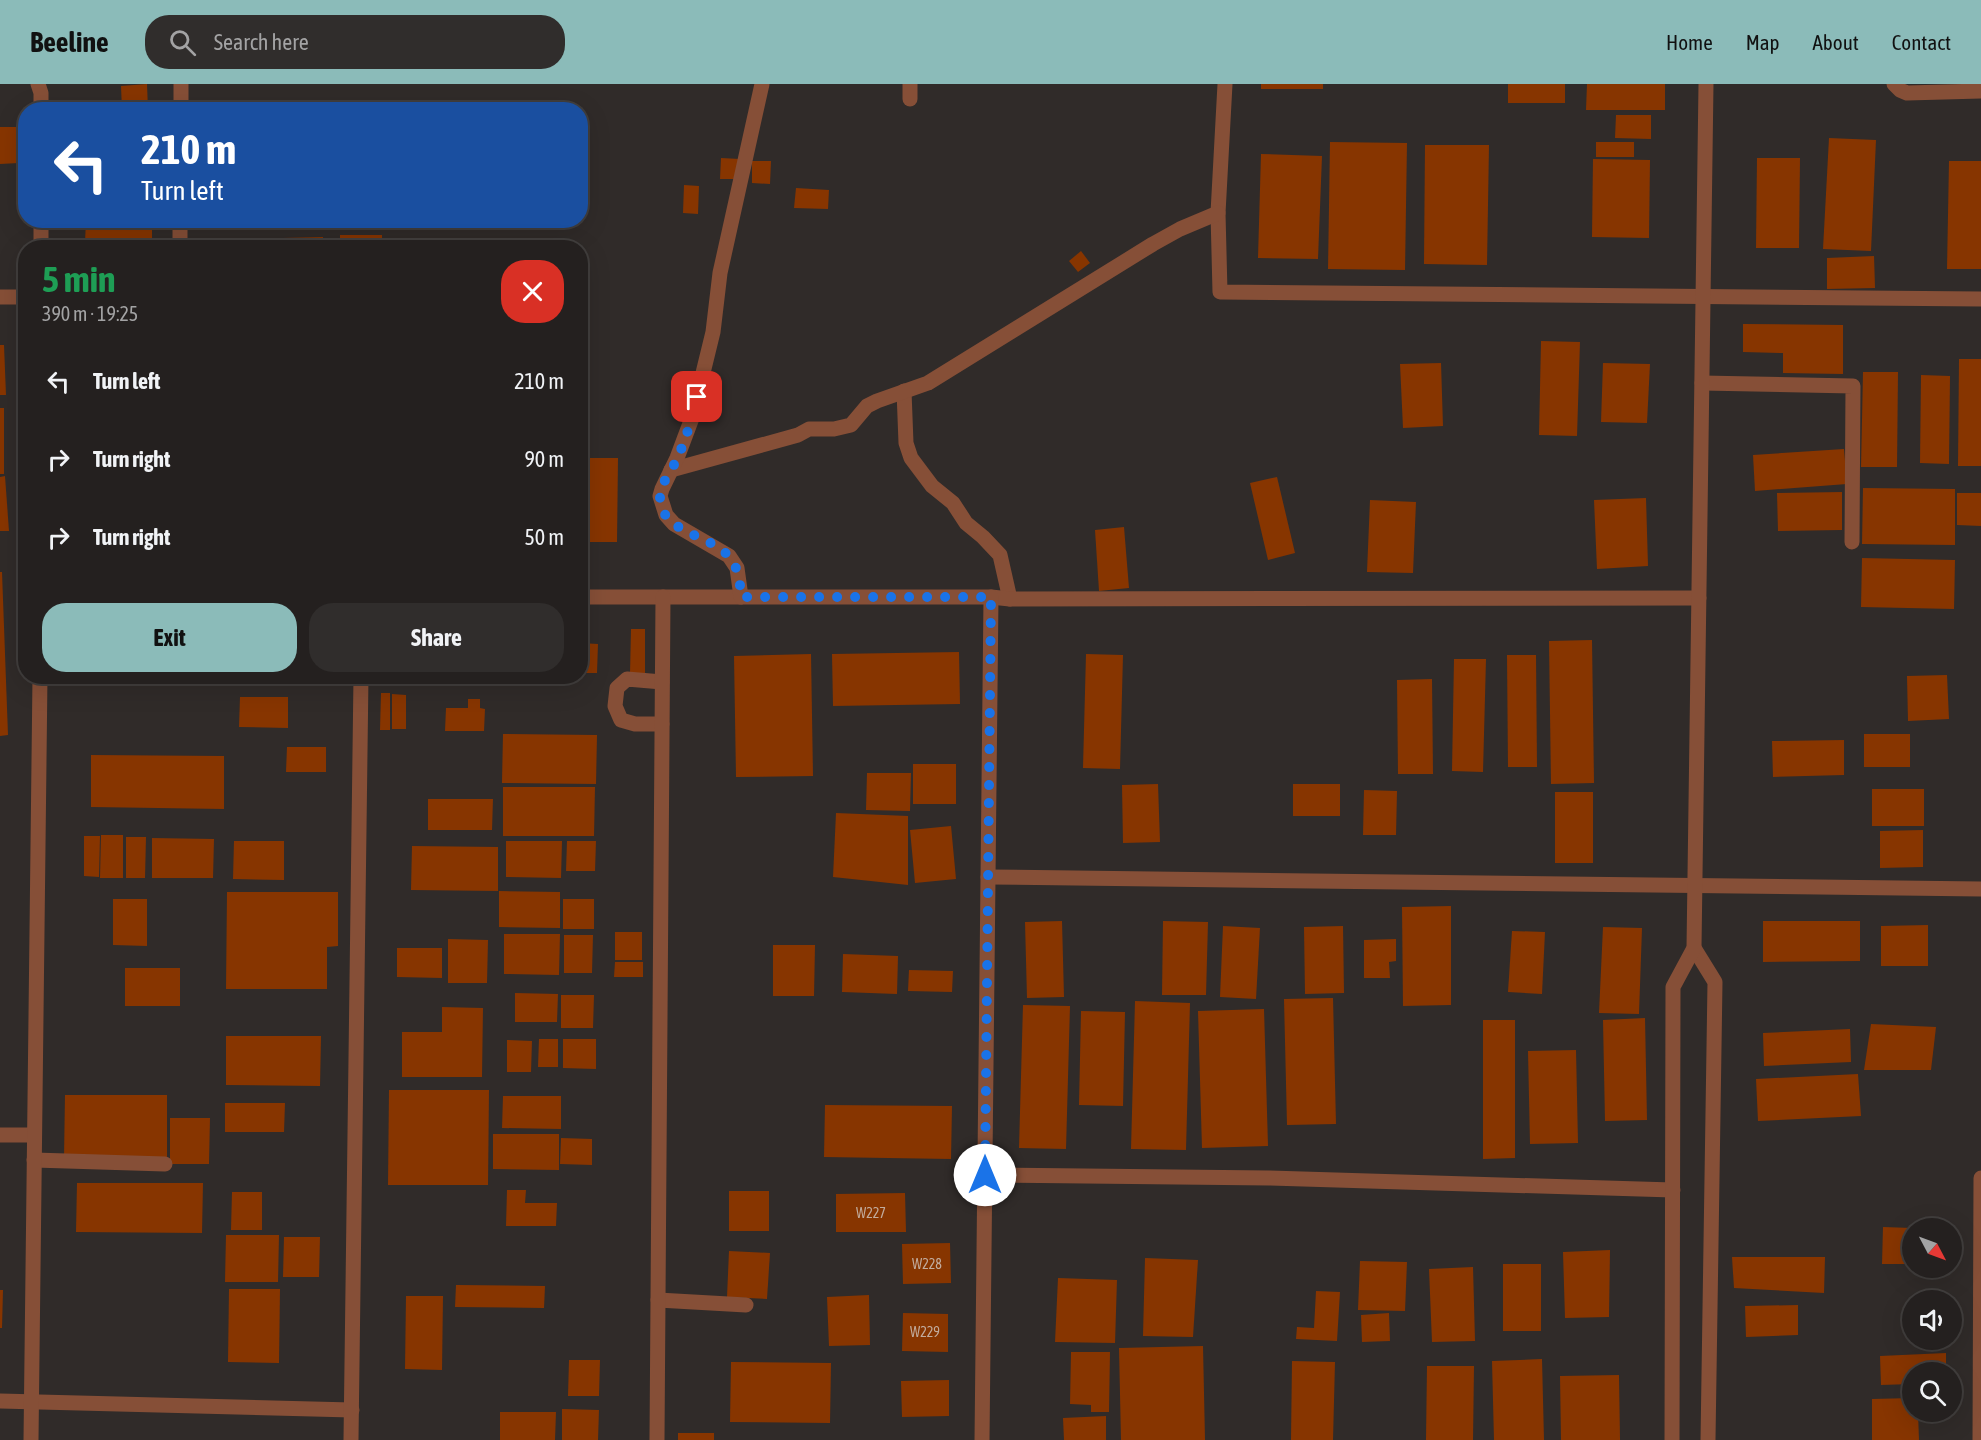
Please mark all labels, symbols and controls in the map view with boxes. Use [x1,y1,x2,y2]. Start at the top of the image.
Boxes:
search box [145,15,565,69]
text: Beeline [30,26,109,58]
icon: search [166,26,199,59]
text: Search here [214,29,309,55]
text: Home [1666,30,1713,54]
text: Map [1746,30,1780,54]
text: About [1813,30,1859,54]
text: Contact [1892,30,1951,54]
text: 210 m [141,125,236,173]
icon: left [42,126,120,204]
text: Turn left [141,175,224,206]
text: 5 min [42,258,116,300]
button: close [501,260,564,323]
text: 390 m · 19:25 [42,302,138,325]
icon: left [42,365,75,398]
text: Turn left [93,368,160,394]
text: 210 m [514,368,564,394]
pin [671,371,722,422]
icon: arrive [680,380,713,413]
icon: right [42,443,75,476]
text: Turn right [93,446,170,472]
text: 90 m [524,446,564,472]
icon: right [42,521,75,554]
text: Turn right [93,524,170,550]
text: 50 m [524,524,564,550]
button: Exit [42,603,297,672]
button: Share [309,603,564,672]
position arrow [953,1143,1017,1207]
house number: W227 [856,1205,886,1221]
north arrow [1902,1218,1962,1278]
map controls [1902,1218,1962,1422]
house number: W228 [912,1256,942,1272]
button: sound [1902,1290,1962,1350]
house number: W229 [910,1324,940,1340]
button: search [1902,1362,1962,1422]

